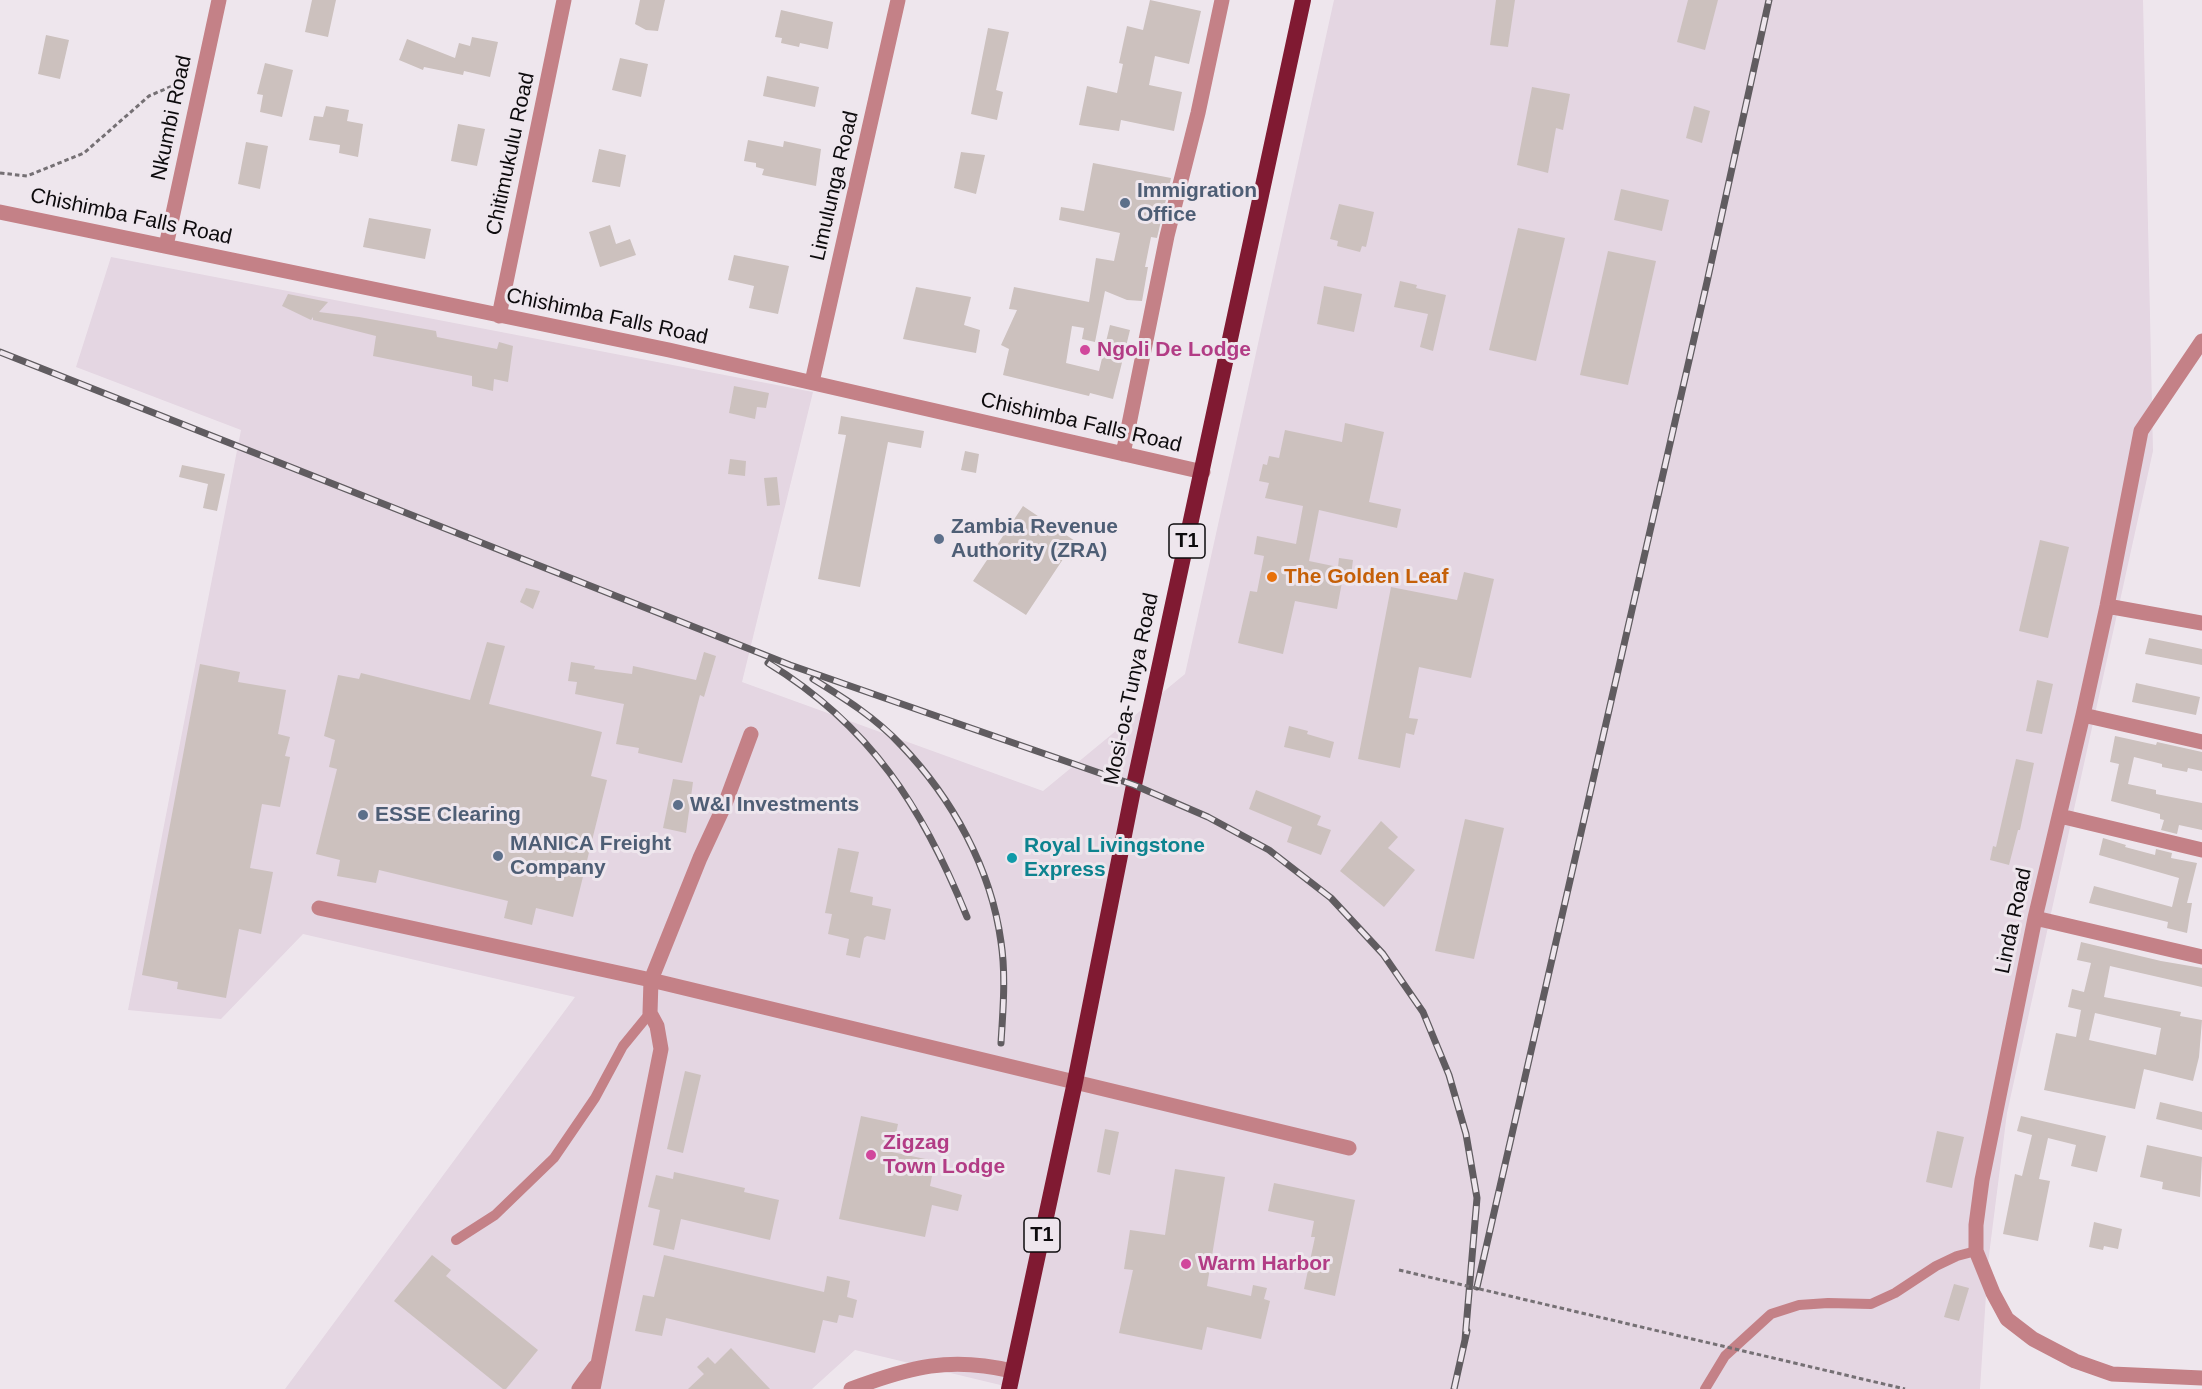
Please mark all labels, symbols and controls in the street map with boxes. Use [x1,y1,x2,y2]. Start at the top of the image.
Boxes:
street label: Nkumbi Road [146,53,198,183]
street label: Chitimukulu Road [481,70,541,238]
street label: Limulunga Road [806,109,864,263]
place label: Immigration Office [1137,178,1257,228]
street label: Chishimba Falls Road [28,183,234,251]
marker: Immigration Office [1118,196,1132,210]
street label: Chishimba Falls Road [504,283,710,351]
place label: Ngoli De Lodge [1097,337,1251,363]
marker: Ngoli De Lodge [1078,343,1092,357]
street label: Chishimba Falls Road [978,388,1184,458]
place label: Zambia Revenue Authority (ZRA) [951,514,1118,564]
road number: T1 [1169,524,1205,558]
marker: Zambia Revenue Authority (ZRA) [932,532,946,546]
place label: The Golden Leaf [1284,564,1449,590]
marker: The Golden Leaf [1265,570,1279,584]
street label: Mosi-oa-Tunya Road [1099,591,1165,787]
place label: W&I Investments [690,792,859,818]
marker: W&I Investments [671,798,685,812]
place label: ESSE Clearing [375,802,521,828]
marker: ESSE Clearing [356,808,370,822]
place label: MANICA Freight Company [510,831,671,881]
place label: Royal Livingstone Express [1024,833,1205,883]
marker: MANICA Freight Company [491,849,505,863]
marker: Royal Livingstone Express [1005,851,1019,865]
street label: Linda Road [1991,866,2037,976]
place label: Zigzag Town Lodge [883,1130,1005,1180]
marker: Zigzag Town Lodge [864,1148,878,1162]
road number: T1 [1024,1218,1060,1252]
place label: Warm Harbor [1198,1251,1330,1277]
marker: Warm Harbor [1179,1257,1193,1271]

